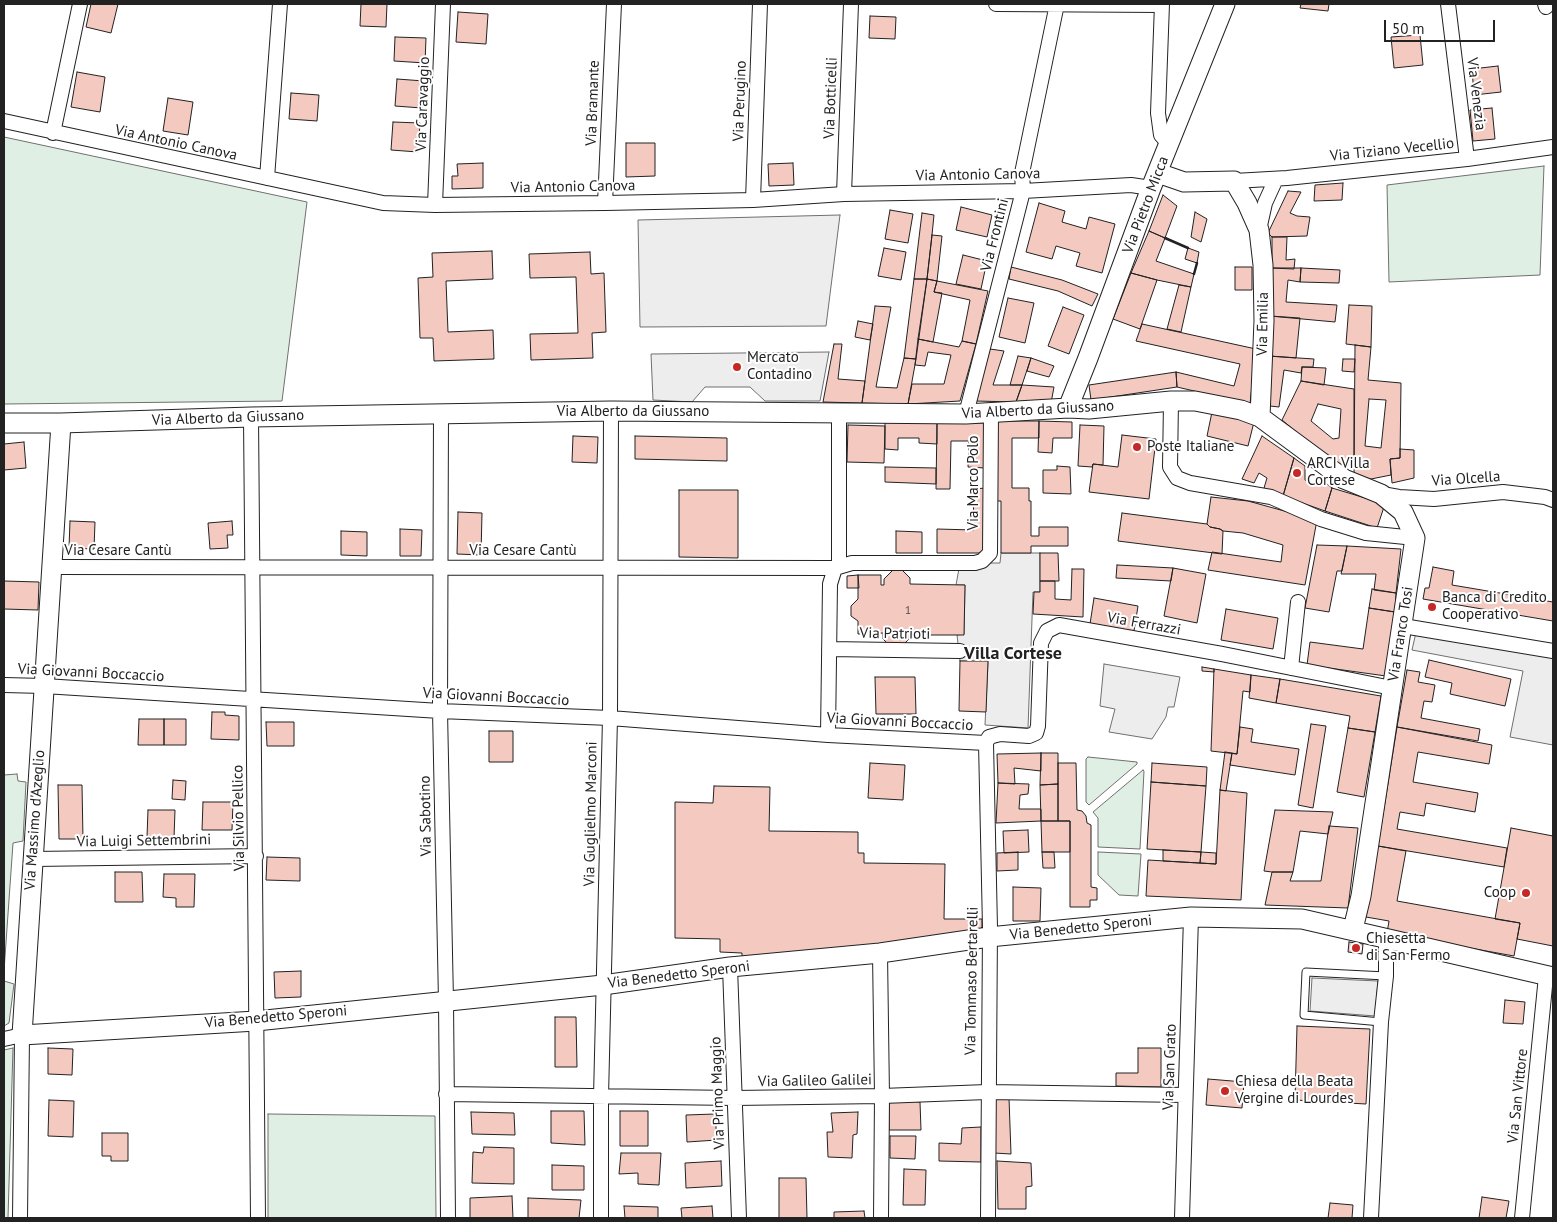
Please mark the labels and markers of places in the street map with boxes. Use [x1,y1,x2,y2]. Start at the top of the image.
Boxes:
place label: Mercato Contadino [747,349,812,384]
marker: Mercato Contadino [731,361,743,373]
place label: Poste Italiane [1147,438,1234,456]
marker: Poste Italiane [1131,441,1143,453]
place label: ARCI Villa Cortese [1307,455,1370,490]
marker: ARCI Villa Cortese [1291,467,1303,479]
place label: Banca di Credito Cooperativo [1442,589,1547,624]
marker: Banca di Credito Cooperativo [1426,601,1438,613]
place label: Coop [1484,884,1516,902]
marker: Coop [1520,887,1532,899]
place label: Chiesetta di San Fermo [1366,930,1450,965]
marker: Chiesetta di San Fermo [1350,942,1362,954]
place label: Chiesa della Beata Vergine di Lourdes [1235,1073,1353,1108]
marker: Chiesa della Beata Vergine di Lourdes [1219,1085,1231,1097]

